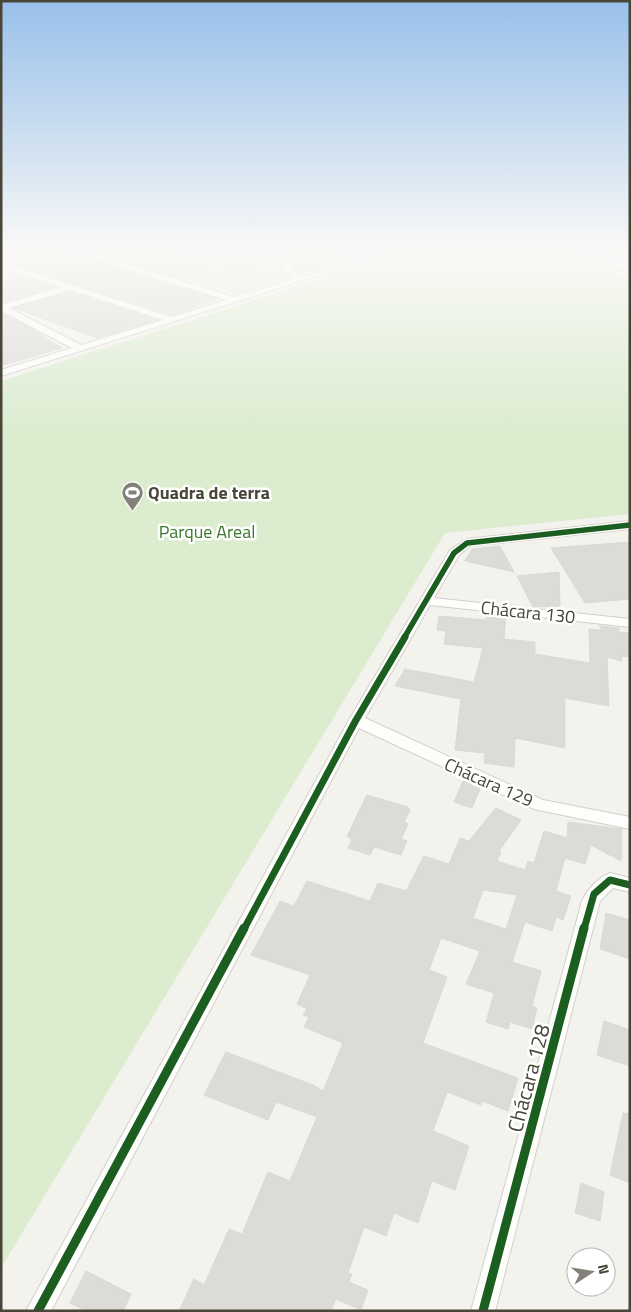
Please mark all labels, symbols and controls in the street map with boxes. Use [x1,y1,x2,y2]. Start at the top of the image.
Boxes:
place label: Quadra de terra [148,479,270,506]
sports icon: Quadra de terra [120,480,144,511]
park label: Parque Areal [159,518,255,545]
street label: Chácara 130 [479,594,577,630]
street label: Chácara 129 [440,750,538,814]
street label: Chácara 128 [498,1020,558,1136]
north arrow [566,1247,616,1297]
text: N [593,1262,615,1276]

